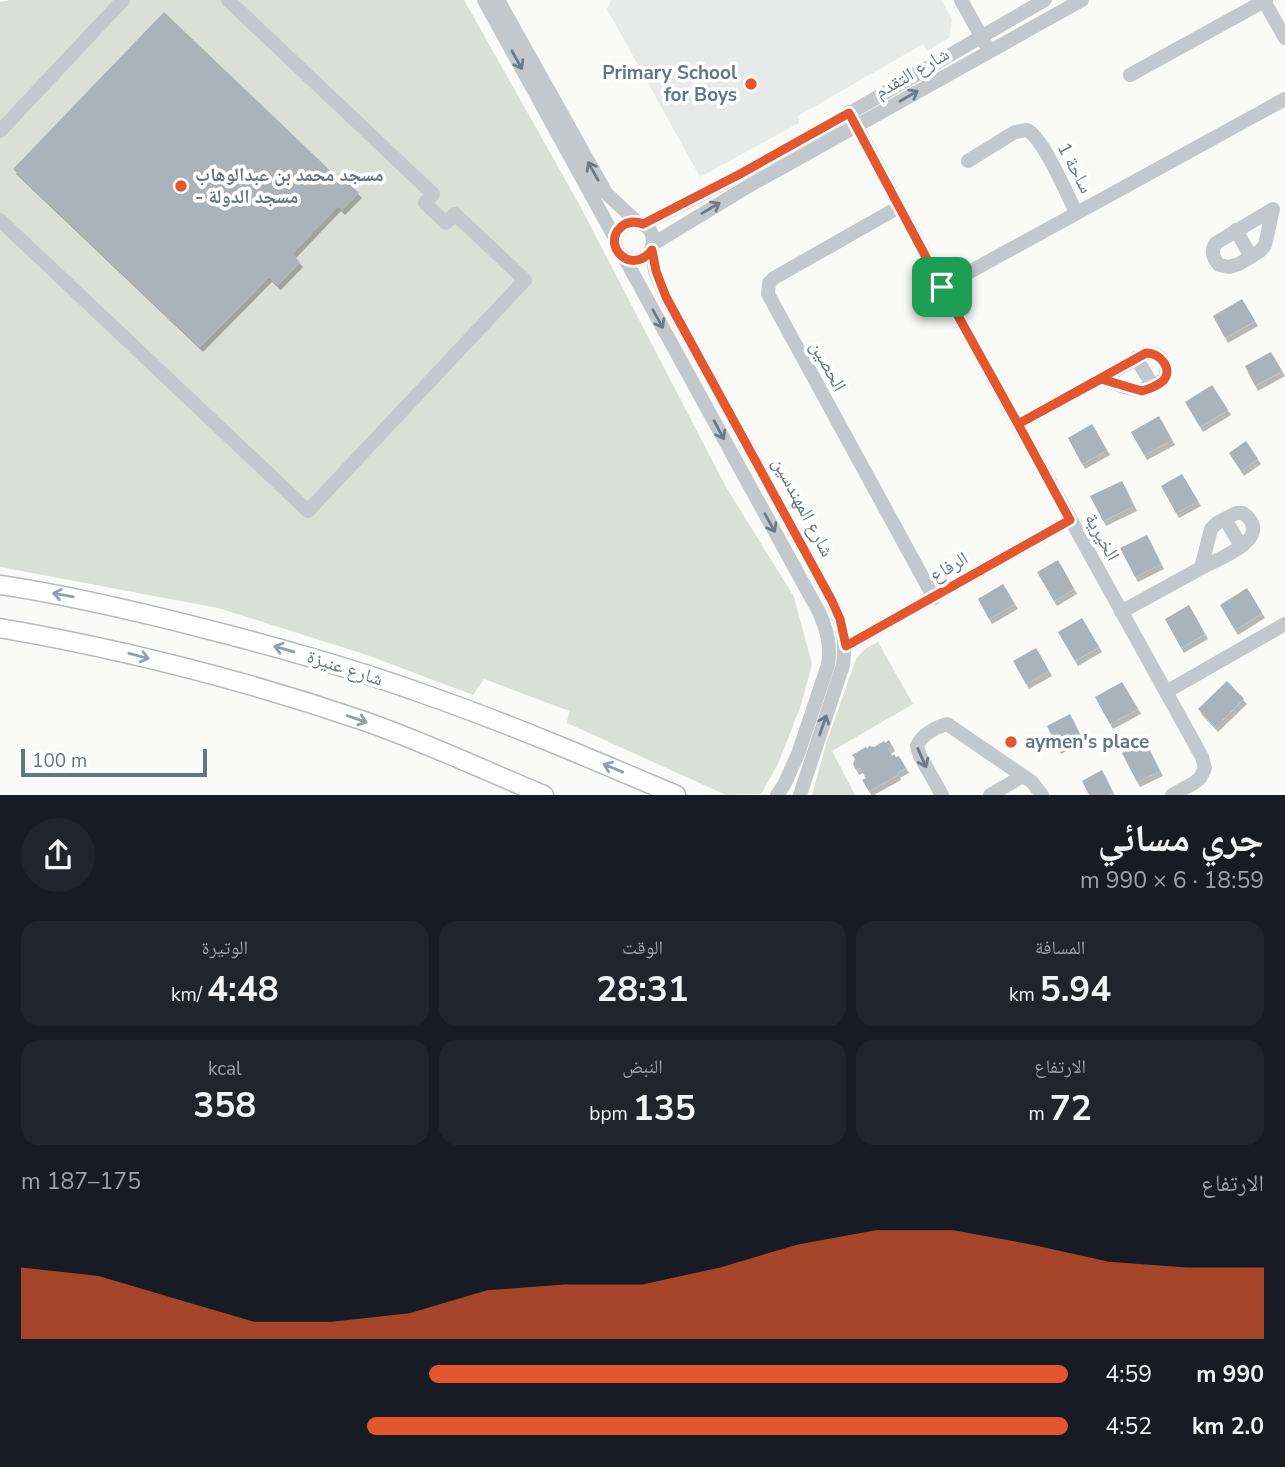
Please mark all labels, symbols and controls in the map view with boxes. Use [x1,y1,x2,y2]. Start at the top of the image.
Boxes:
street label: شارع التقدم [870,41,954,105]
one-way arrow [511,49,524,70]
place label: Primary School for Boys [602,60,737,108]
marker: Primary School for Boys [743,76,759,92]
one-way arrow [899,89,919,103]
street label: ساحة 1 [1051,138,1099,198]
one-way arrow [586,161,600,181]
place label: مسجد محمد بن عبدالوهاب - مسجد الدولة [195,162,383,210]
marker: مسجد محمد بن عبدالوهاب - مسجد الدولة [173,178,189,194]
one-way arrow [701,201,721,215]
pin [912,257,972,317]
icon: arrive [923,268,961,306]
one-way arrow [651,308,665,328]
street label: الحصين [804,336,852,396]
one-way arrow [712,419,726,439]
street label: شارع المهندسين [766,452,840,562]
street label: الخيرية [1078,508,1126,566]
one-way arrow [764,512,777,533]
street label: الرفاع [925,546,973,588]
one-way arrow [53,588,75,601]
one-way arrow [274,642,296,655]
street label: شارع عنيزة [304,644,386,692]
one-way arrow [127,650,150,663]
one-way arrow [346,714,368,726]
one-way arrow [818,714,831,736]
place label: aymen's place [1025,729,1149,755]
marker: aymen's place [1003,734,1019,750]
scale bar [21,746,206,778]
one-way arrow [916,747,929,768]
text: 100 m [32,748,87,774]
one-way arrow [603,761,625,774]
text: جري مسائي [1098,813,1264,864]
button: share [21,818,95,892]
text: 18:59 · 6 × 990 m [1080,865,1264,896]
text: الوتيرة [202,935,248,961]
text: الوقت [622,935,663,961]
text: المسافة [1035,935,1085,961]
text: 4:48 [207,966,279,1013]
text: 28:31 [596,966,689,1013]
text: 5.94 [1040,966,1111,1013]
text: /km [171,982,207,1008]
text: km [1009,982,1040,1008]
text: النبض [622,1054,663,1080]
text: الارتفاع [1034,1054,1086,1080]
text: kcal [208,1056,242,1082]
text: 358 [193,1082,256,1129]
text: 135 [633,1085,696,1132]
text: 72 [1050,1085,1092,1132]
text: bpm [589,1101,633,1127]
text: m [1029,1101,1050,1127]
text: 175–187 m [21,1166,141,1197]
text: الارتفاع [1201,1168,1264,1199]
text: 4:59 [1105,1359,1152,1390]
text: 990 m [1196,1359,1264,1390]
text: 4:52 [1105,1411,1152,1442]
text: 2.0 km [1192,1411,1264,1442]

